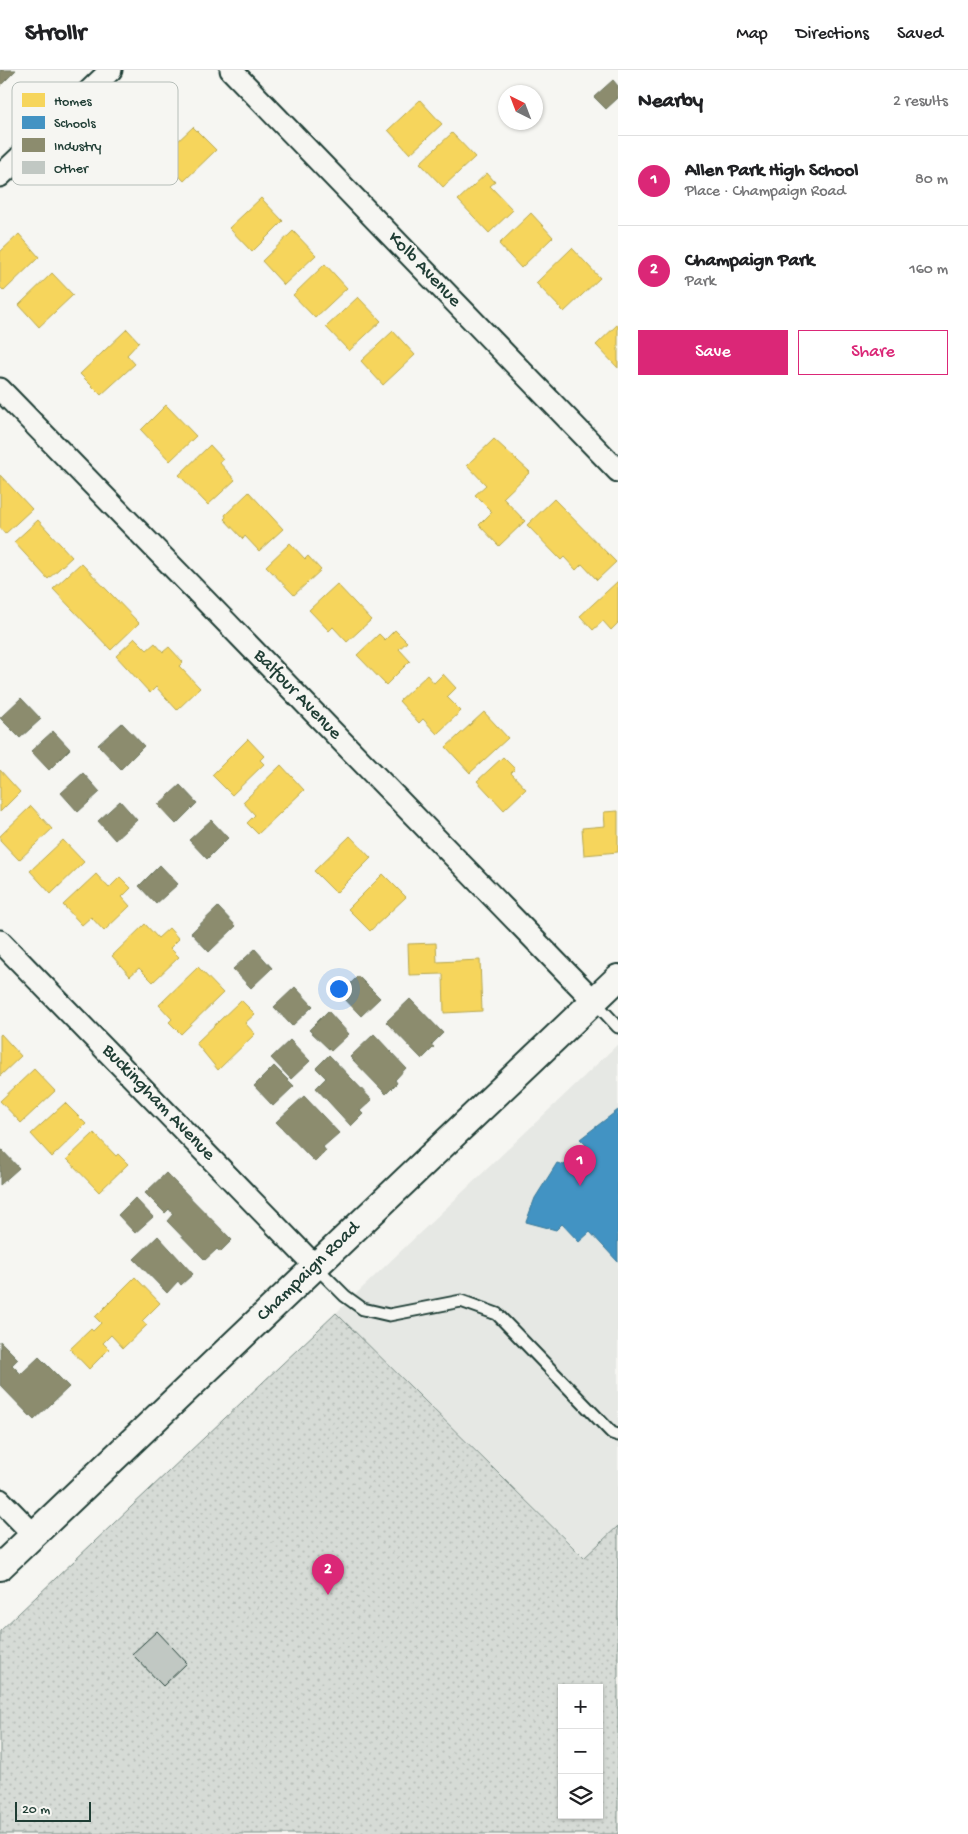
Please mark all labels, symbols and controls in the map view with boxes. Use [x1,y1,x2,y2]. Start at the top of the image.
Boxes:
text: Strollr [25,20,86,49]
text: Map [736,24,768,45]
text: Directions [796,24,869,45]
text: Saved [897,24,943,45]
legend [12,82,178,185]
north arrow [498,85,543,130]
text: Nearby [638,90,703,115]
text: 2 results [893,93,948,112]
text: Homes [54,94,92,111]
text: Schools [54,116,96,133]
text: Industry [54,139,102,156]
text: Allen Park High School [685,160,859,183]
text: Other [54,161,89,178]
text: 1 [651,171,657,190]
text: 80 m [915,171,948,190]
text: Place · Champaign Road [685,183,846,202]
street label: Kolb Avenue [382,227,466,313]
text: Champaign Park [685,250,814,273]
text: 2 [650,261,658,280]
text: 160 m [909,261,948,280]
text: Park [685,273,716,292]
button: Save [638,330,788,375]
button: Share [798,330,948,375]
street label: Balfour Avenue [247,644,346,745]
your location [326,976,352,1002]
street label: Buckingham Avenue [96,1039,220,1166]
pin: 1 [564,1145,596,1186]
street label: Champaign Road [253,1216,367,1327]
pin: 2 [312,1554,344,1595]
map controls [558,1684,603,1819]
button: + [558,1684,603,1729]
button: − [558,1729,603,1774]
button: layers [558,1774,603,1819]
scale bar [15,1799,91,1822]
text: 20 m [22,1802,50,1819]

